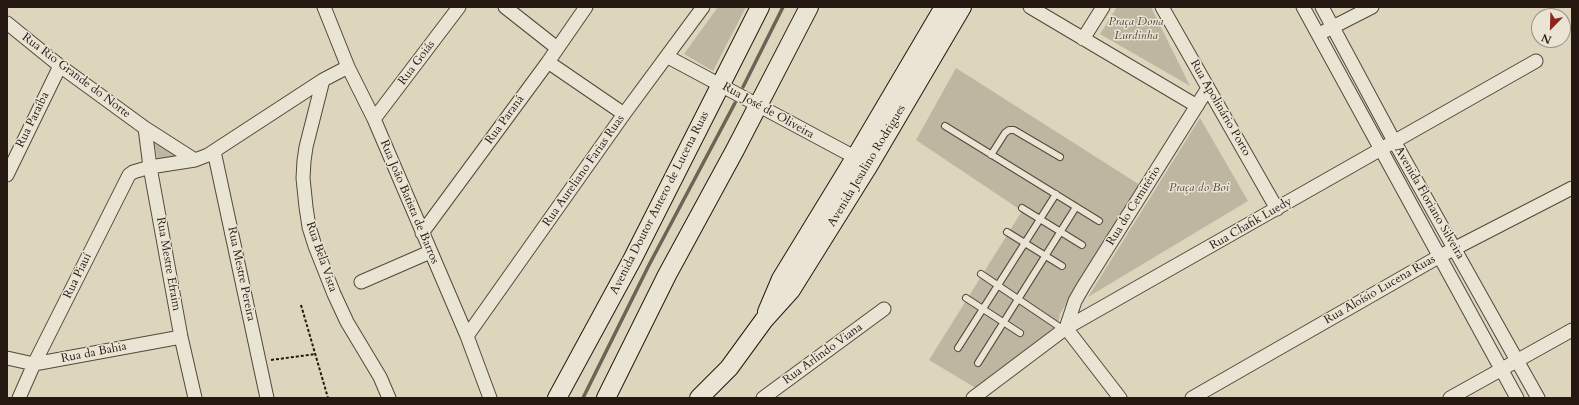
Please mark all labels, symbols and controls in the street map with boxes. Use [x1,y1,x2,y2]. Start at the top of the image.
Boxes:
north arrow [1531,8,1571,48]
park label: Praça Dona Lurdinha [1109,15,1163,43]
text: N [1539,30,1554,47]
street label: Rua Rio Grande do Norte [19,31,133,121]
street label: Rua Goiás [396,38,438,88]
street label: Rua Apolinário Porto [1187,57,1253,159]
street label: Rua José de Oliveira [720,80,816,142]
street label: Rua Paraíba [13,90,53,150]
street label: Rua Paraná [482,93,528,147]
street label: Avenida Jesulino Rodrigues [825,102,909,230]
street label: Avenida Doutor Antero de Lucena Ruas [607,109,713,297]
street label: Rua Aureliano Farias Ruas [540,113,628,229]
street label: Rua João Batista de Barros [376,138,442,266]
street label: Avenida Floriano Silveira [1391,144,1467,262]
street label: Rua do Cemitério [1104,164,1164,248]
park label: Praça do Boi [1169,181,1229,195]
street label: Rua Chafik Luedy [1207,195,1295,253]
street label: Rua Mestre Efraim [153,216,183,312]
street label: Rua Bela Vista [302,220,340,294]
street label: Rua Mestre Pereira [224,225,258,323]
street label: Rua Piauí [61,251,95,301]
street label: Rua Aloísio Lucena Ruas [1322,252,1438,328]
street label: Rua Arlindo Viana [780,320,866,388]
street label: Rua da Bahia [60,340,128,366]

